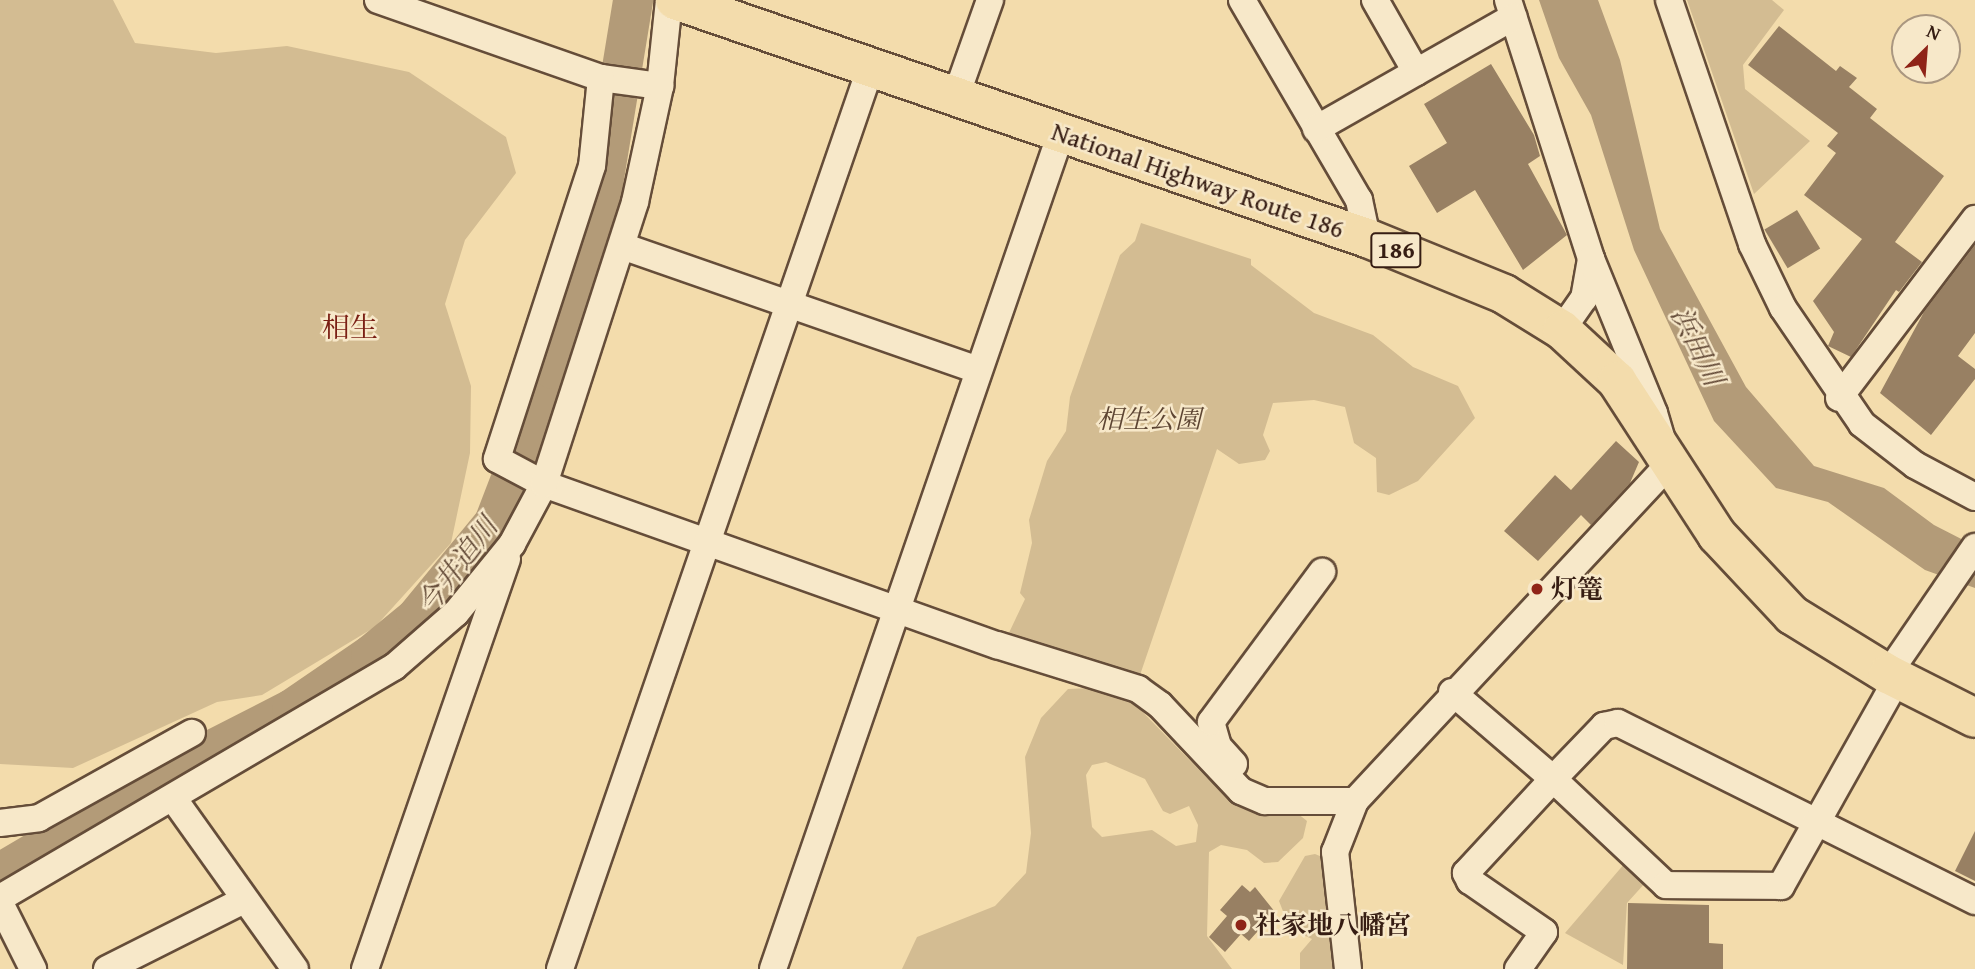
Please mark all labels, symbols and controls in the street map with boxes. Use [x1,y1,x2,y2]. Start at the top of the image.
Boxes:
north arrow [1891,14,1961,84]
text: N [1922,16,1946,47]
street label: National Highway Route 186 [1048,115,1348,245]
road number: 186 [1370,230,1422,270]
water label: 浜田川 [1664,301,1732,391]
district label: 相生 [322,310,378,344]
park label: 相生公園 [1097,403,1201,435]
water label: 今井迫川 [410,510,504,620]
place label: 灯篭 [1551,573,1603,605]
marker: 灯篭 [1529,581,1545,597]
place label: 社家地八幡宮 [1255,909,1411,941]
marker: 社家地八幡宮 [1233,917,1249,933]

